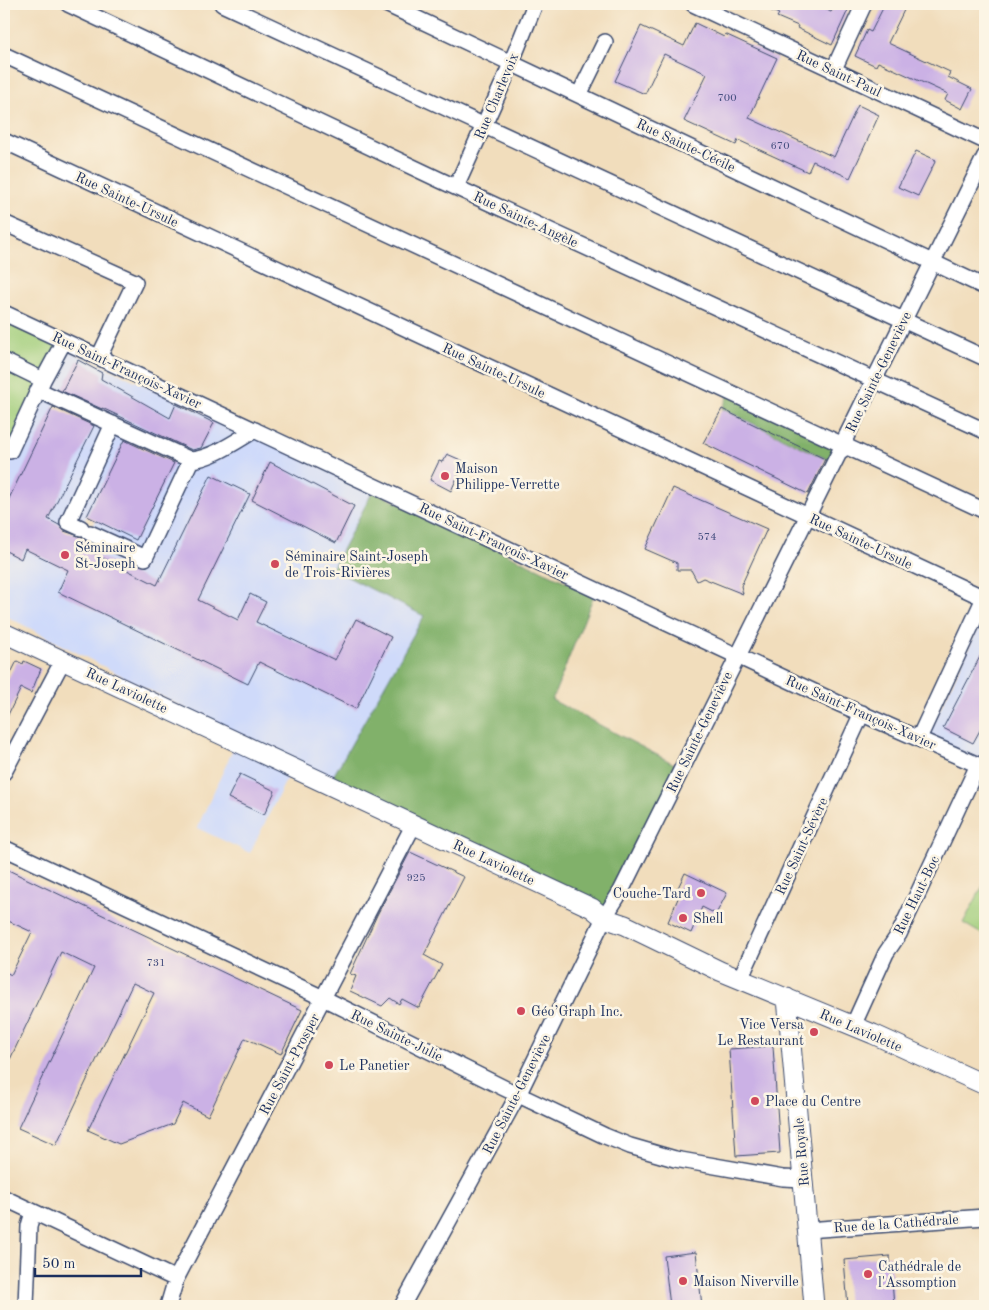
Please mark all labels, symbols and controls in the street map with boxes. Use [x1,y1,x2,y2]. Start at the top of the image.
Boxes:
street label: Rue Saint-Paul [794,48,883,100]
street label: Rue Charlevoix [472,51,521,142]
house number: 700 [717,93,737,104]
street label: Rue Sainte-Cécile [634,117,737,175]
house number: 670 [770,141,790,152]
street label: Rue Sainte-Ursule [73,170,180,230]
street label: Rue Sainte-Angèle [471,190,580,250]
street label: Rue Sainte-Geneviève [844,310,914,435]
street label: Rue Saint-François-Xavier [50,330,204,412]
street label: Rue Sainte-Ursule [440,341,547,401]
place label: Maison Philippe-Verrette [455,462,560,492]
marker: Maison Philippe-Verrette [439,470,451,482]
street label: Rue Saint-François-Xavier [417,501,571,583]
street label: Rue Sainte-Ursule [807,512,914,572]
house number: 574 [697,532,717,543]
place label: Séminaire St-Joseph [75,541,136,571]
marker: Séminaire St-Joseph [59,549,71,561]
place label: Séminaire Saint-Joseph de Trois‑Rivières [285,550,429,580]
marker: Séminaire Saint-Joseph de Trois‑Rivières [269,558,281,570]
street label: Rue Laviolette [84,666,170,716]
street label: Rue Sainte-Geneviève [665,670,735,795]
street label: Rue Saint-François-Xavier [783,673,938,753]
street label: Rue Saint-Sévère [773,796,831,897]
street label: Rue Laviolette [451,838,537,888]
street label: Rue Haut-Boc [892,854,942,937]
house number: 925 [406,873,426,884]
place label: Couche-Tard [613,887,691,901]
marker: Couche-Tard [695,887,707,899]
marker: Shell [677,912,689,924]
place label: Shell [693,912,724,926]
house number: 731 [146,958,166,969]
marker: Géo’Graph Inc. [515,1005,527,1017]
place label: Géo’Graph Inc. [531,1005,623,1019]
street label: Rue Laviolette [817,1007,904,1055]
street label: Rue Sainte-Julie [348,1008,445,1064]
street label: Rue Saint-Prosper [257,1011,323,1117]
place label: Vice Versa Le Restaurant [717,1018,804,1048]
marker: Vice Versa Le Restaurant [808,1026,820,1038]
street label: Rue Sainte-Geneviève [481,1032,553,1157]
marker: Le Panetier [323,1059,335,1071]
place label: Le Panetier [339,1059,410,1073]
marker: Place du Centre [749,1095,761,1107]
place label: Place du Centre [765,1095,861,1109]
street label: Rue Royale [792,1117,812,1187]
street label: Rue de la Cathédrale [833,1213,959,1235]
scale bar [35,1245,141,1277]
text: 50 m [42,1257,76,1272]
place label: Cathédrale de l'Assomption [878,1260,961,1290]
marker: Cathédrale de l'Assomption [862,1268,874,1280]
marker: Maison Niverville [677,1275,689,1287]
place label: Maison Niverville [693,1275,799,1289]

